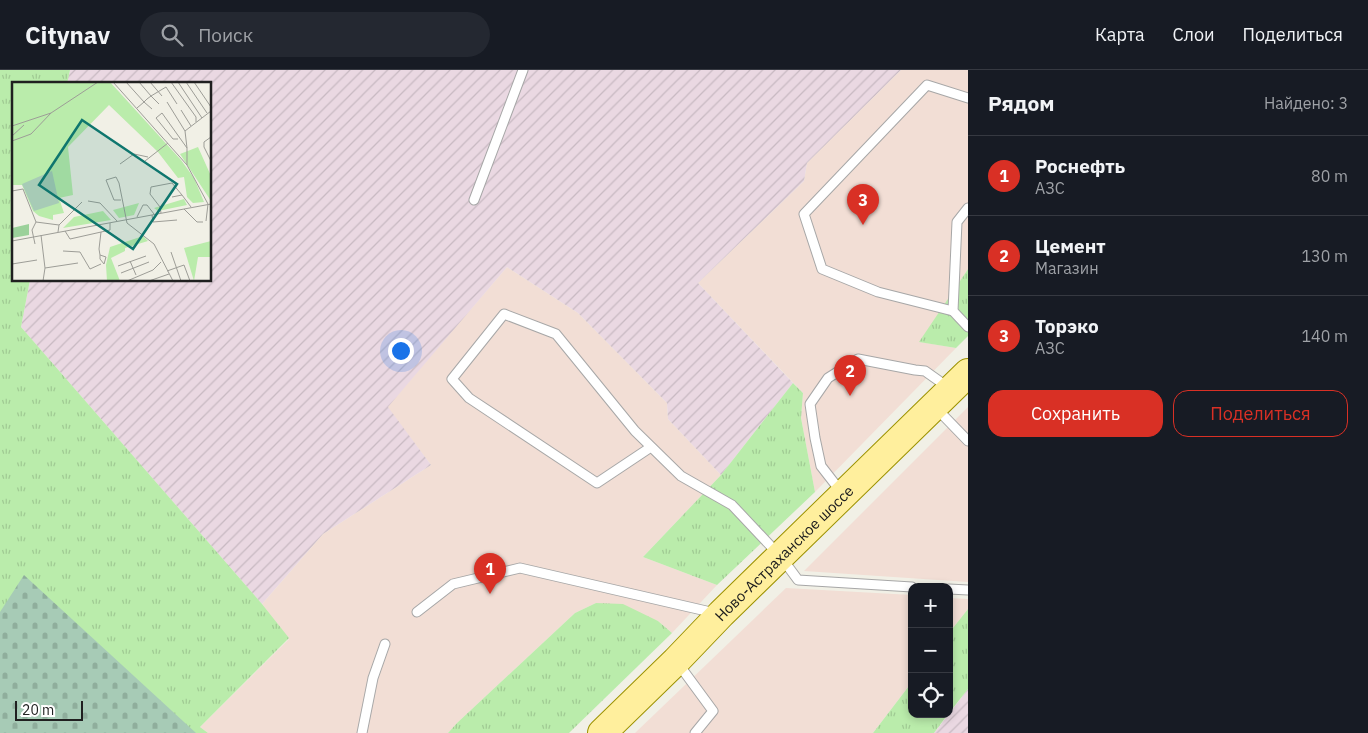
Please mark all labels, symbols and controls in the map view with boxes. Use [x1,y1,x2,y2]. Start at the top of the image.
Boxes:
search box [140,12,490,57]
text: Citynav [25,19,110,51]
icon: search [158,21,186,49]
text: Поиск [198,23,253,47]
text: Карта [1095,23,1145,46]
text: Слои [1173,23,1215,46]
text: Поделиться [1243,23,1343,46]
inset map [12,82,211,281]
text: Рядом [988,89,1055,117]
text: Найдено: 3 [1264,93,1348,113]
text: Роснефть [1035,154,1125,178]
text: 1 [999,166,1009,186]
text: 80 m [1311,166,1348,186]
text: АЗС [1035,178,1065,198]
pin: 3 [847,184,879,225]
text: Цемент [1035,234,1106,258]
text: 2 [999,246,1009,266]
text: 130 m [1301,246,1348,266]
text: Магазин [1035,258,1099,278]
text: Торэко [1035,314,1099,338]
text: 3 [999,326,1009,346]
text: 140 m [1301,326,1348,346]
your location [388,338,414,364]
text: АЗС [1035,338,1065,358]
pin: 2 [834,355,866,396]
button: Сохранить [988,390,1163,437]
button: Поделиться [1173,390,1348,437]
street label: Ново-Астраханское шоссе [710,481,857,625]
pin: 1 [474,553,506,594]
map controls [908,583,953,718]
button: + [908,583,953,628]
button: − [908,628,953,673]
button: locate [908,673,953,718]
scale bar [15,698,82,721]
text: 20 m [22,701,54,719]

